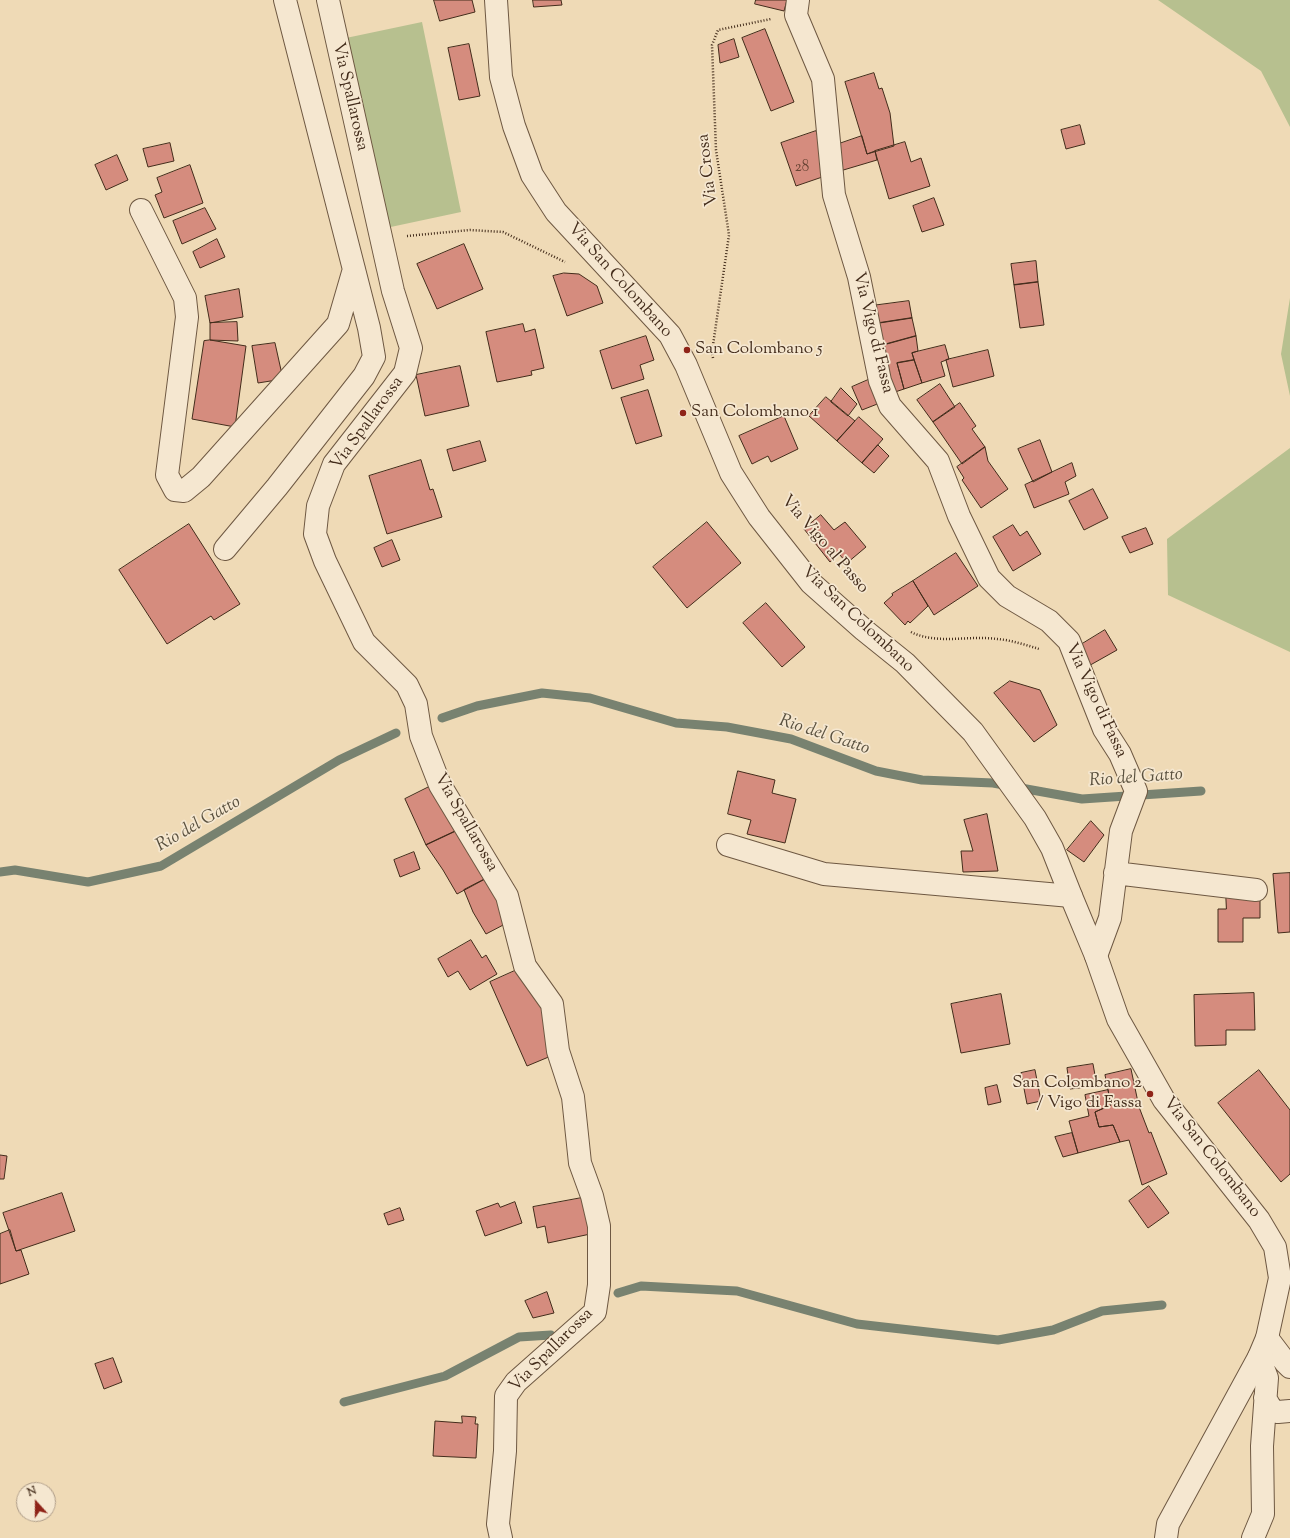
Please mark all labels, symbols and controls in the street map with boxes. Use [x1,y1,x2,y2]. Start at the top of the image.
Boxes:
street label: Via Spallarossa [327,41,371,153]
street label: Via Crosa [694,133,724,207]
house number: 28 [795,159,809,177]
street label: Via San Colombano [562,219,676,343]
street label: Via Vigo di Fassa [847,270,897,396]
place label: San Colombano 5 [695,340,823,360]
marker: San Colombano 5 [682,345,692,355]
street label: Via Spallarossa [327,373,409,475]
place label: San Colombano 1 [691,403,819,423]
marker: San Colombano 1 [678,408,688,418]
street label: Via Vigo al Passo [776,492,872,598]
street label: Via San Colombano [796,562,918,678]
street label: Via Vigo di Fassa [1060,641,1130,761]
water label: Rio del Gatto [776,711,872,761]
water label: Rio del Gatto [1088,765,1184,793]
street label: Via Spallarossa [429,770,501,876]
water label: Rio del Gatto [153,792,245,858]
place label: San Colombano 2 / Vigo di Fassa [1012,1074,1142,1114]
marker: San Colombano 2 / Vigo di Fassa [1145,1089,1155,1099]
street label: Via San Colombano [1158,1094,1264,1222]
street label: Via Spallarossa [506,1305,598,1397]
north arrow [16,1482,56,1522]
text: N [25,1483,39,1501]

